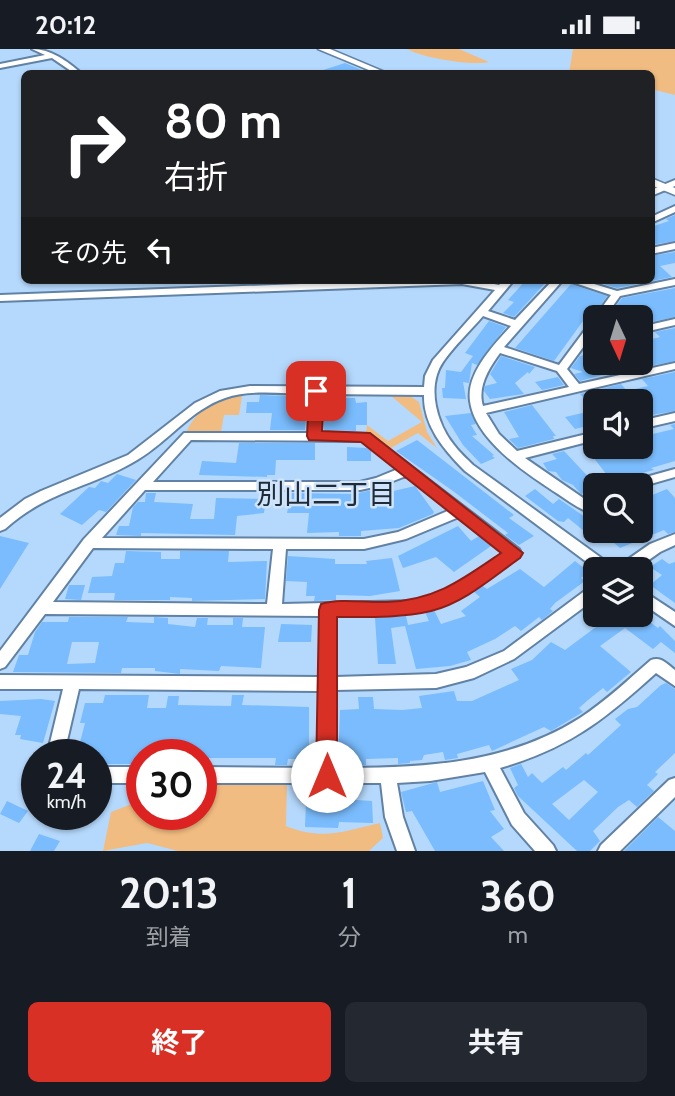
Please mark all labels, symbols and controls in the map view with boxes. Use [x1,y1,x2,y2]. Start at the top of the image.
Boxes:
text: 20:12 [35,9,96,41]
text: 80 m [164,91,282,150]
icon: right [49,98,140,189]
text: 右折 [164,157,228,196]
icon: left [141,231,179,269]
text: その先 [49,237,127,269]
north arrow [583,305,653,375]
map controls [583,305,653,627]
pin [286,361,346,421]
icon: arrive [297,372,335,410]
button: sound [583,389,653,459]
button: search [583,473,653,543]
district label: 別山二丁目 [256,477,396,511]
button: layers [583,557,653,627]
speed limit sign: 30 [126,739,217,830]
position arrow [290,739,364,813]
text: 24 [46,754,87,797]
text: km/h [47,791,86,813]
text: 20:13 [119,867,219,919]
text: 1 [341,867,357,919]
text: 360 [480,870,556,922]
text: m [508,921,528,949]
text: 到着 [146,923,192,951]
text: 分 [338,923,361,951]
button: 終了 [28,1002,331,1082]
button: 共有 [345,1002,647,1082]

